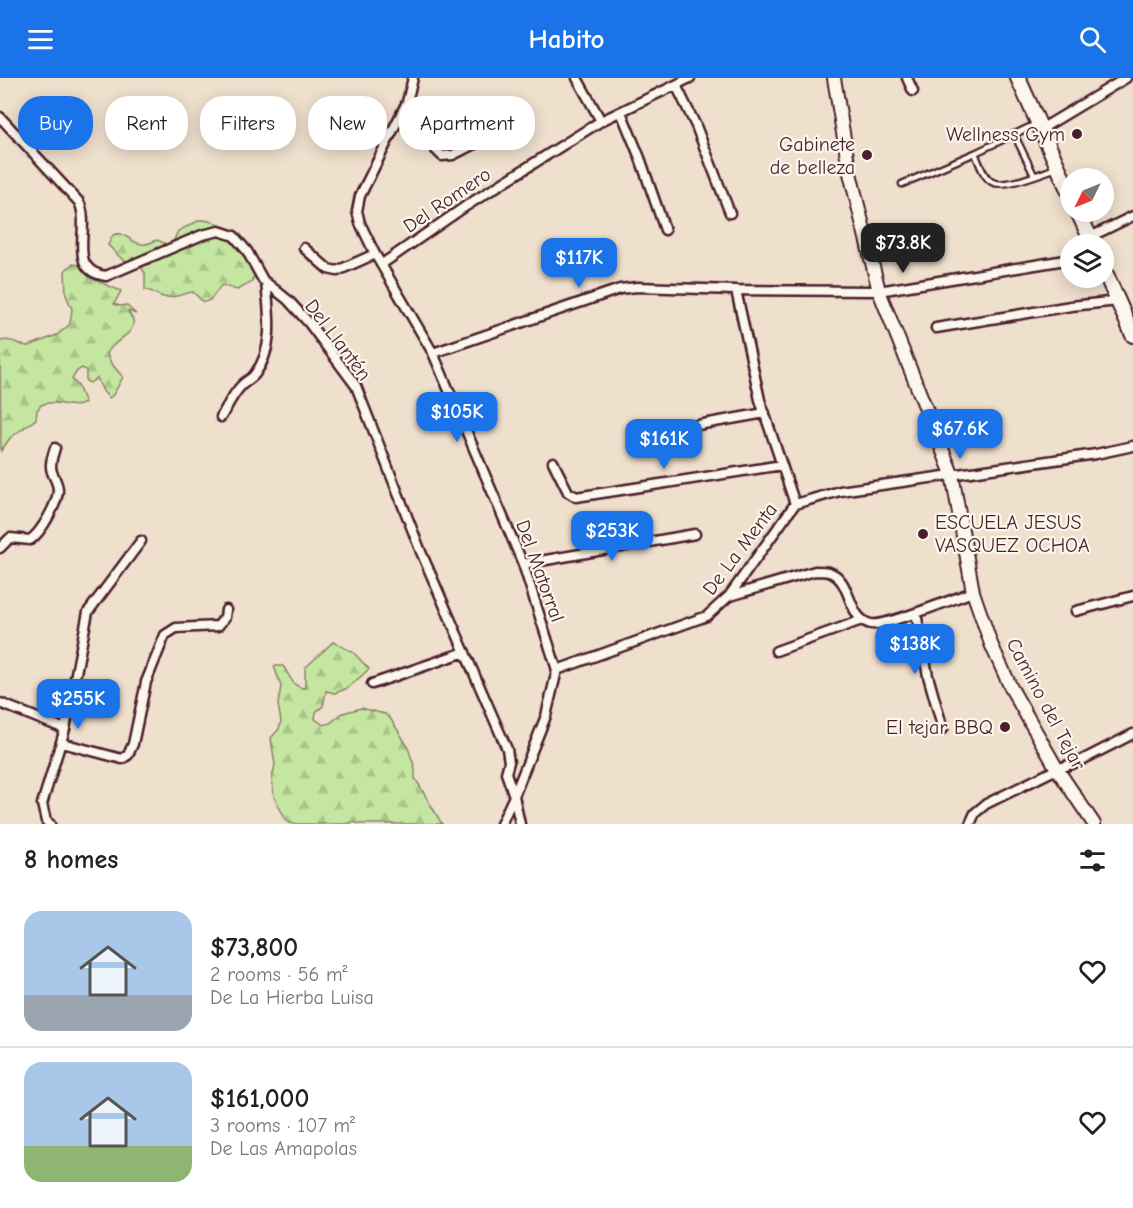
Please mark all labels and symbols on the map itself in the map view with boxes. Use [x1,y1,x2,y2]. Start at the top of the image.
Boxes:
place label: Wellness Gym [946,123,1065,146]
marker: Wellness Gym [1070,127,1084,141]
place label: Gabinete de belleza [770,133,855,179]
marker: Gabinete de belleza [860,148,874,162]
street label: Del Romero [399,162,495,238]
north arrow [1060,168,1114,222]
pin: $73.8K [854,223,952,274]
pin: $117K [537,238,621,289]
street label: Del Llantén [300,295,376,385]
pin: $105K [415,392,499,443]
pin: $67.6K [911,409,1009,460]
pin: $161K [622,419,706,470]
street label: De La Menta [698,498,782,600]
pin: $253K [570,511,654,562]
place label: ESCUELA JESUS VASQUEZ OCHOA [935,511,1090,557]
street label: Del Matorral [511,517,569,625]
marker: ESCUELA JESUS VASQUEZ OCHOA [916,527,930,541]
pin: $138K [873,624,957,675]
street label: Camino del Tejar [1002,634,1090,774]
pin: $255K [36,679,120,730]
place label: El tejar BBQ [886,716,993,739]
marker: El tejar BBQ [998,720,1012,734]

